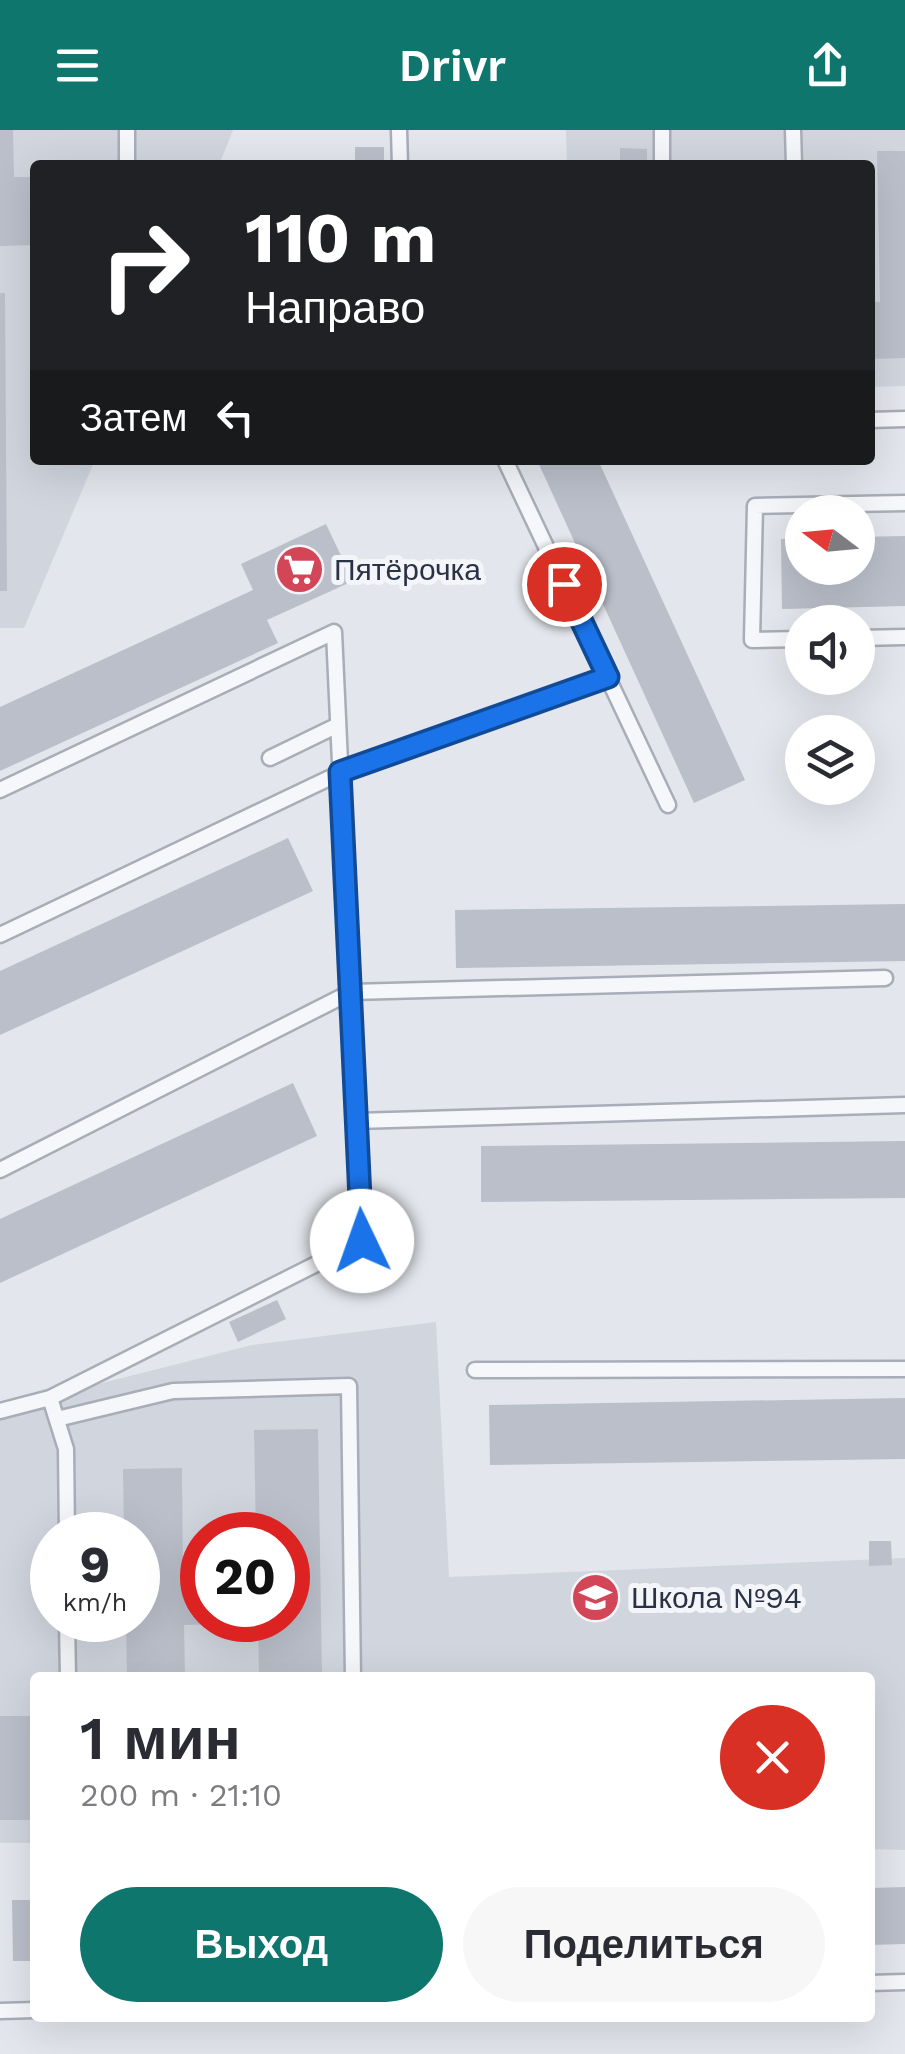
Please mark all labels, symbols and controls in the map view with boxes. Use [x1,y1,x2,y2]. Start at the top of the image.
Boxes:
icon: menu [50,38,105,93]
icon: share [800,38,855,93]
text: Drivr [399,39,506,92]
text: 110 m [245,197,436,279]
icon: right [80,200,210,330]
text: Направо [245,281,425,334]
icon: left [208,390,263,445]
text: Затем [80,396,188,440]
north arrow [785,495,875,585]
map controls [785,495,875,805]
pin [522,542,607,627]
supermarket icon: Пятёрочка [273,544,325,596]
place label: Пятёрочка [334,552,481,587]
icon: arrive [537,557,592,612]
button: sound [785,605,875,695]
button: layers [785,715,875,805]
position arrow [310,1189,414,1293]
speed limit sign: 20 [180,1512,310,1642]
text: 9 [80,1535,110,1594]
school or university icon: Школа №94 [570,1572,622,1624]
place label: Школа №94 [631,1580,802,1615]
text: km/h [63,1588,127,1617]
text: 1 мин [80,1703,241,1774]
button: close [720,1705,825,1810]
text: 200 m · 21:10 [80,1776,282,1814]
button: Выход [80,1887,443,2002]
button: Поделиться [463,1887,825,2002]

